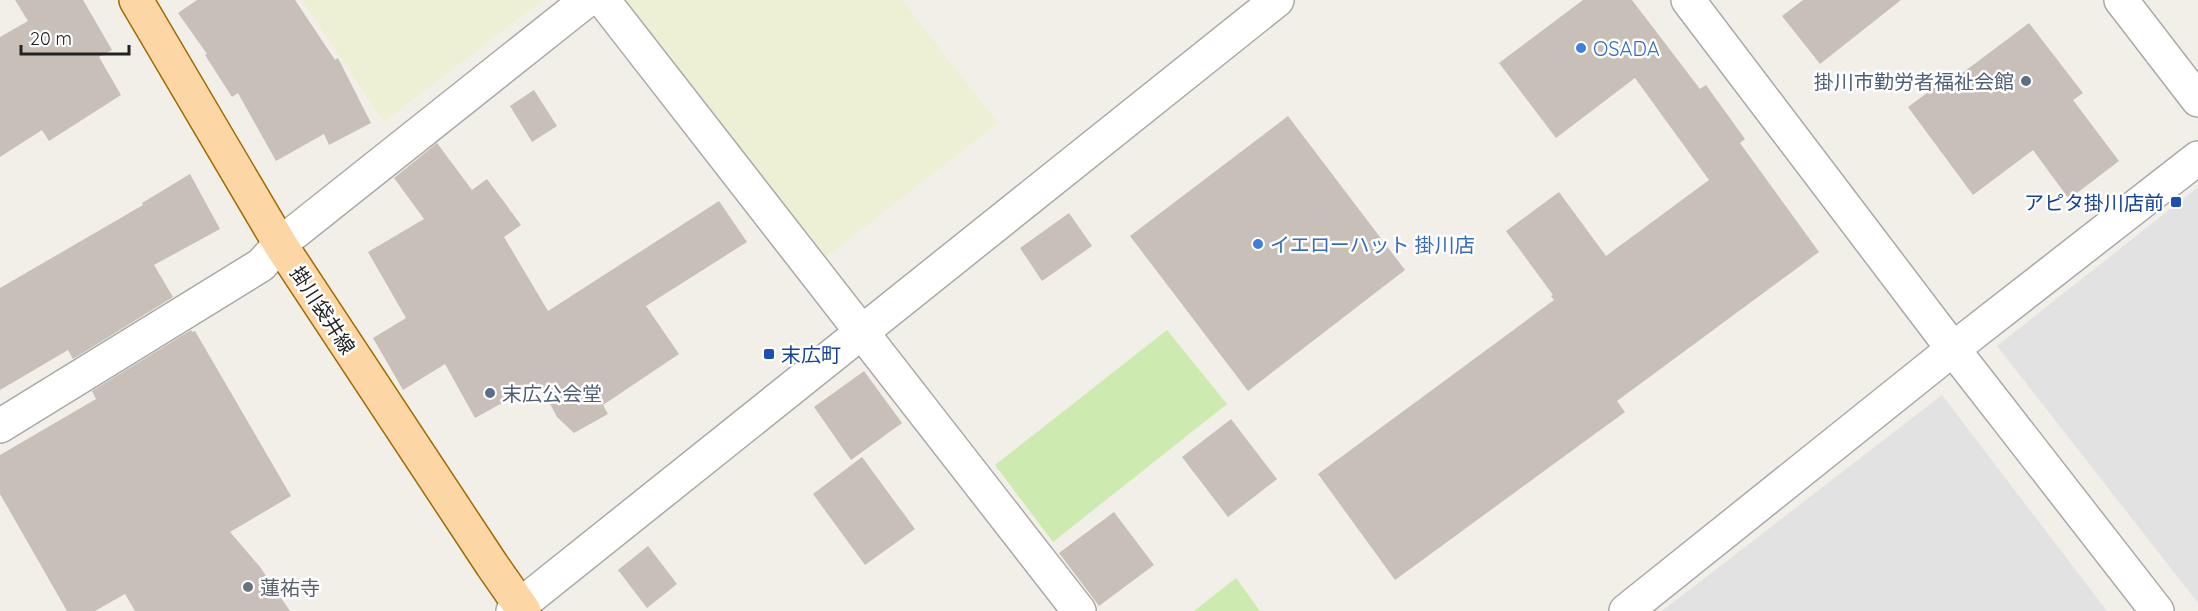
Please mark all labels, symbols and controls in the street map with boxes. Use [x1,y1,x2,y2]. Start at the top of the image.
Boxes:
scale bar [21,18,129,56]
text: 20 m [30,27,72,50]
place label: OSADA [1593,36,1660,61]
marker: OSADA [1574,41,1588,55]
place label: 掛川市勤労者福祉会館 [1814,69,2014,94]
marker: 掛川市勤労者福祉会館 [2019,74,2033,88]
place label: アピタ掛川店前 [2024,190,2164,215]
marker: アピタ掛川店前 [2169,195,2183,209]
place label: イエローハット 掛川店 [1270,232,1475,257]
marker: イエローハット 掛川店 [1251,237,1265,251]
street label: 掛川袋井線 [285,261,361,359]
place label: 末広町 [781,342,841,367]
marker: 末広町 [762,347,776,361]
place label: 末広公会堂 [502,381,602,406]
marker: 末広公会堂 [483,386,497,400]
place label: 蓮祐寺 [260,575,320,600]
marker: 蓮祐寺 [241,580,255,594]

